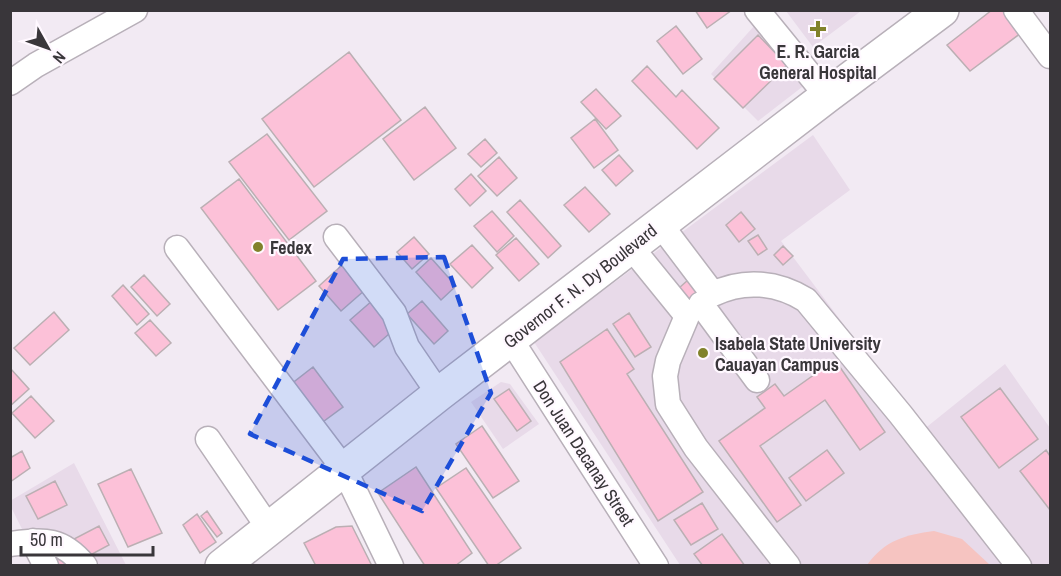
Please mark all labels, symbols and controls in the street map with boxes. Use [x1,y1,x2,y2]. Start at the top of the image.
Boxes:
north arrow [18,18,78,78]
marker: E. R. Garcia General Hospital [809,20,827,38]
place label: E. R. Garcia General Hospital [759,39,877,85]
text: N [48,47,71,68]
street label: Governor F. N. Dy Boulevard [498,218,662,354]
place label: Fedex [270,235,313,260]
marker: Fedex [251,240,265,254]
place label: Isabela State University Cauayan Campus [715,331,882,377]
marker: Isabela State University Cauayan Campus [696,346,710,360]
street label: Don Juan Dacanay Street [527,375,641,531]
scale bar [21,519,153,557]
text: 50 m [30,527,63,552]

